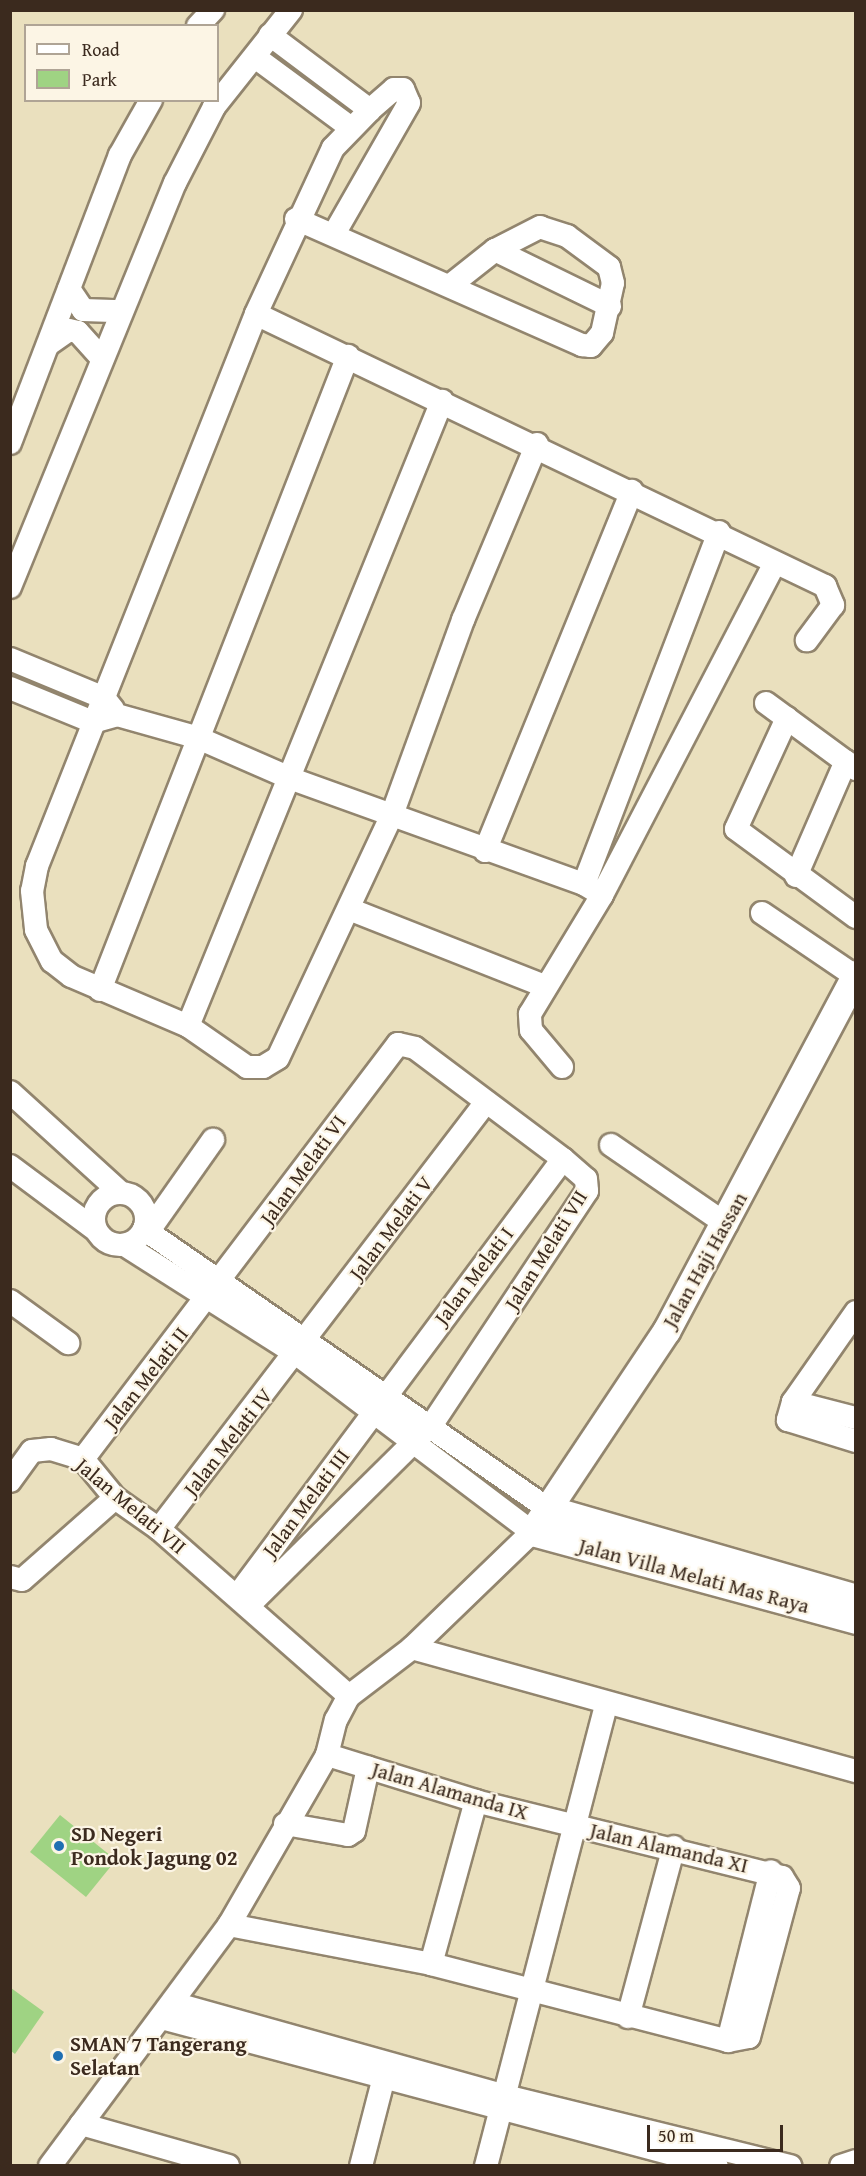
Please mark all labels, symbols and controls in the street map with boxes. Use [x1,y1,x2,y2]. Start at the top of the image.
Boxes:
legend [24,24,219,102]
text: Road [82,36,120,63]
text: Park [82,66,117,93]
street label: Jalan Melati VI [255,1110,351,1230]
street label: Jalan Melati V [344,1171,438,1285]
street label: Jalan Melati VII [499,1186,593,1314]
street label: Jalan Haji Hassan [657,1188,753,1332]
street label: Jalan Melati I [429,1222,519,1330]
street label: Jalan Melati II [98,1322,194,1434]
street label: Jalan Melati IV [178,1383,278,1501]
street label: Jalan Melati III [257,1444,355,1562]
street label: Jalan Melati VII [71,1453,191,1559]
street label: Jalan Villa Melati Mas Raya [576,1533,812,1619]
street label: Jalan Alamanda IX [369,1757,531,1825]
street label: Jalan Alamanda XI [588,1818,750,1878]
place label: SD Negeri Pondok Jagung 02 [71,1821,238,1871]
marker: SD Negeri Pondok Jagung 02 [52,1839,66,1853]
place label: SMAN 7 Tangerang Selatan [70,2031,246,2081]
marker: SMAN 7 Tangerang Selatan [51,2049,65,2063]
scale bar [650,2113,786,2151]
text: 50 m [658,2122,694,2149]

